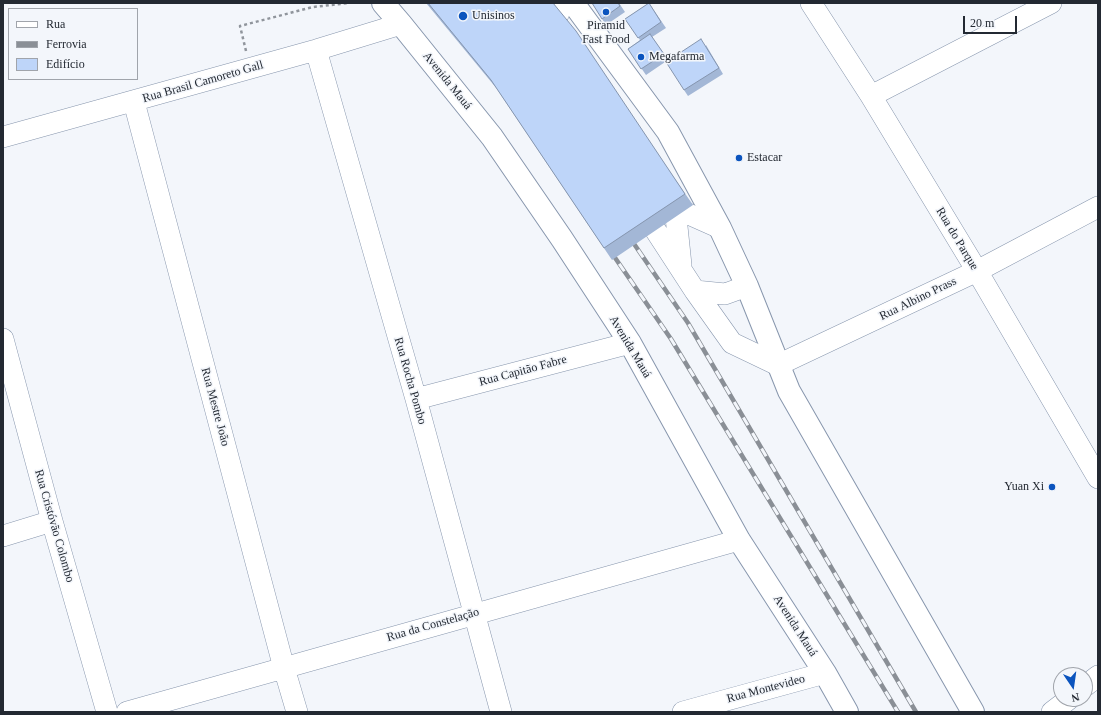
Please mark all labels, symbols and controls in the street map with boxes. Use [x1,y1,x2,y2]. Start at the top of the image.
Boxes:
marker: Piramid Fast Food [601,7,611,17]
legend [8,8,138,80]
scale bar [965,8,1019,34]
place label: Unisinos [472,9,515,23]
marker: Unisinos [457,10,469,22]
text: 20 m [970,16,994,30]
text: Rua [46,17,65,31]
place label: Piramid Fast Food [582,19,630,47]
text: Ferrovia [46,37,87,51]
street label: Avenida Mauá [419,49,475,113]
place label: Megafarma [649,50,704,64]
marker: Megafarma [636,52,646,62]
text: Edifício [46,57,85,71]
street label: Rua Brasil Camoreto Gall [141,58,265,106]
place label: Estacar [747,151,782,165]
marker: Estacar [734,153,744,163]
street label: Rua do Parque [933,205,981,273]
street label: Rua Albino Prass [877,274,959,324]
street label: Avenida Mauá [606,313,654,381]
street label: Rua Rocha Pombo [391,336,429,426]
street label: Rua Capitão Fabre [478,352,568,390]
street label: Rua Mestre João [198,366,232,448]
street label: Rua Cristóvão Colombo [31,468,77,584]
place label: Yuan Xi [1004,480,1044,494]
marker: Yuan Xi [1047,482,1057,492]
street label: Avenida Mauá [770,593,820,659]
street label: Rua da Constelação [385,605,481,645]
north arrow [1053,667,1093,707]
street label: Rua Montevideo [725,672,807,706]
text: N [1070,691,1081,704]

